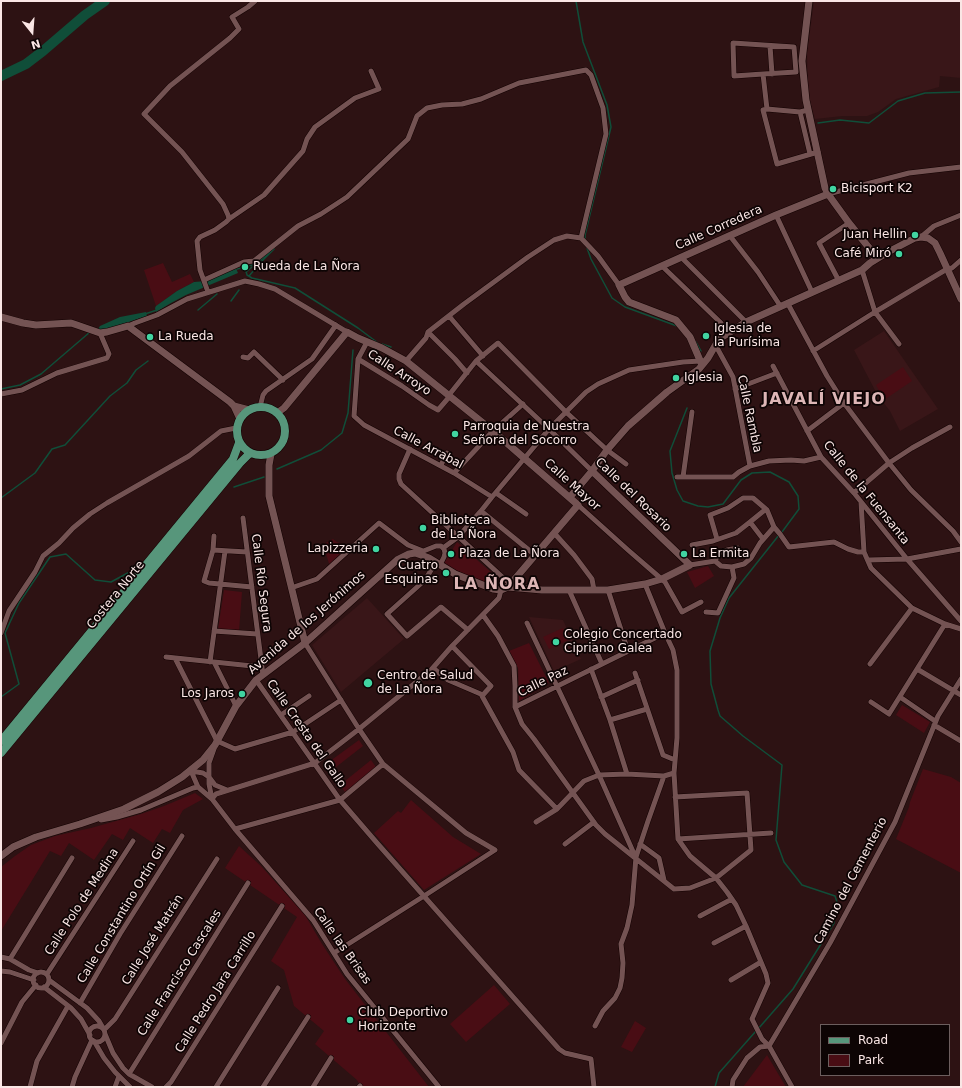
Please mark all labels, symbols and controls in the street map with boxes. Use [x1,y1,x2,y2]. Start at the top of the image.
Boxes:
north arrow [12,12,52,52]
text: N [29,36,42,52]
place label: Bicisport K2 [841,182,913,196]
marker: Bicisport K2 [828,184,838,194]
street label: Calle Corredera [673,202,765,254]
place label: Juan Hellin [843,228,907,242]
marker: Juan Hellin [910,230,920,240]
place label: Café Miró [834,247,891,261]
marker: Café Miró [894,249,904,259]
place label: Rueda de La Ñora [253,260,360,274]
marker: Rueda de La Ñora [240,262,250,272]
place label: Iglesia de la Purísima [714,322,780,350]
place label: La Rueda [158,330,214,344]
marker: Iglesia de la Purísima [701,331,711,341]
marker: La Rueda [145,332,155,342]
street label: Calle Arroyo [364,347,434,399]
place label: Iglesia [684,371,723,385]
marker: Iglesia [671,373,681,383]
street label: Calle Rambla [734,374,764,454]
district label: JAVALÍ VIEJO [762,390,886,410]
place label: Parroquia de Nuestra Señora del Socorro [463,420,590,448]
street label: Calle Arrabal [391,424,465,472]
marker: Parroquia de Nuestra Señora del Socorro [450,429,460,439]
street label: Calle de la Fuensanta [820,438,912,548]
street label: Calle del Rosario [592,455,674,535]
street label: Calle Mayor [541,456,603,514]
place label: Biblioteca de La Ñora [431,514,496,542]
marker: Biblioteca de La Ñora [418,523,428,533]
street label: Calle Río Segura [248,533,274,633]
place label: Lapizzeria [307,542,368,556]
marker: Lapizzeria [371,544,381,554]
place label: Plaza de La Ñora [459,547,560,561]
place label: La Ermita [692,547,749,561]
marker: Plaza de La Ñora [446,549,456,559]
marker: La Ermita [679,549,689,559]
street label: Costera Norte [84,558,148,632]
place label: Cuatro Esquinas [384,559,438,587]
street label: Avenida de los Jerónimos [246,568,368,678]
marker: Cuatro Esquinas [441,568,451,578]
district label: LA ÑORA [454,575,540,595]
place label: Colegio Concertado Cipriano Galea [564,628,682,656]
marker: Colegio Concertado Cipriano Galea [551,637,561,647]
street label: Calle Paz [516,664,570,700]
place label: Centro de Salud de La Ñora [377,669,473,697]
street label: Calle Cresta del Gallo [263,677,349,791]
marker: Centro de Salud de La Ñora [362,677,374,689]
place label: Los Jaros [181,687,234,701]
marker: Los Jaros [237,689,247,699]
street label: Camino del Cementerio [811,815,891,947]
street label: Calle Constantino Ortín Gil [75,842,169,986]
street label: Calle Polo de Medina [42,846,122,958]
street label: Calle José Matrán [119,892,187,988]
street label: Calle las Brisas [310,905,374,987]
street label: Calle Francisco Cascales [135,907,225,1039]
street label: Calle Pedro Jara Carrillo [173,928,259,1056]
place label: Club Deportivo Horizonte [358,1006,448,1034]
marker: Club Deportivo Horizonte [345,1015,355,1025]
legend [820,1024,950,1076]
text: Road [858,1033,888,1047]
text: Park [858,1053,884,1067]

